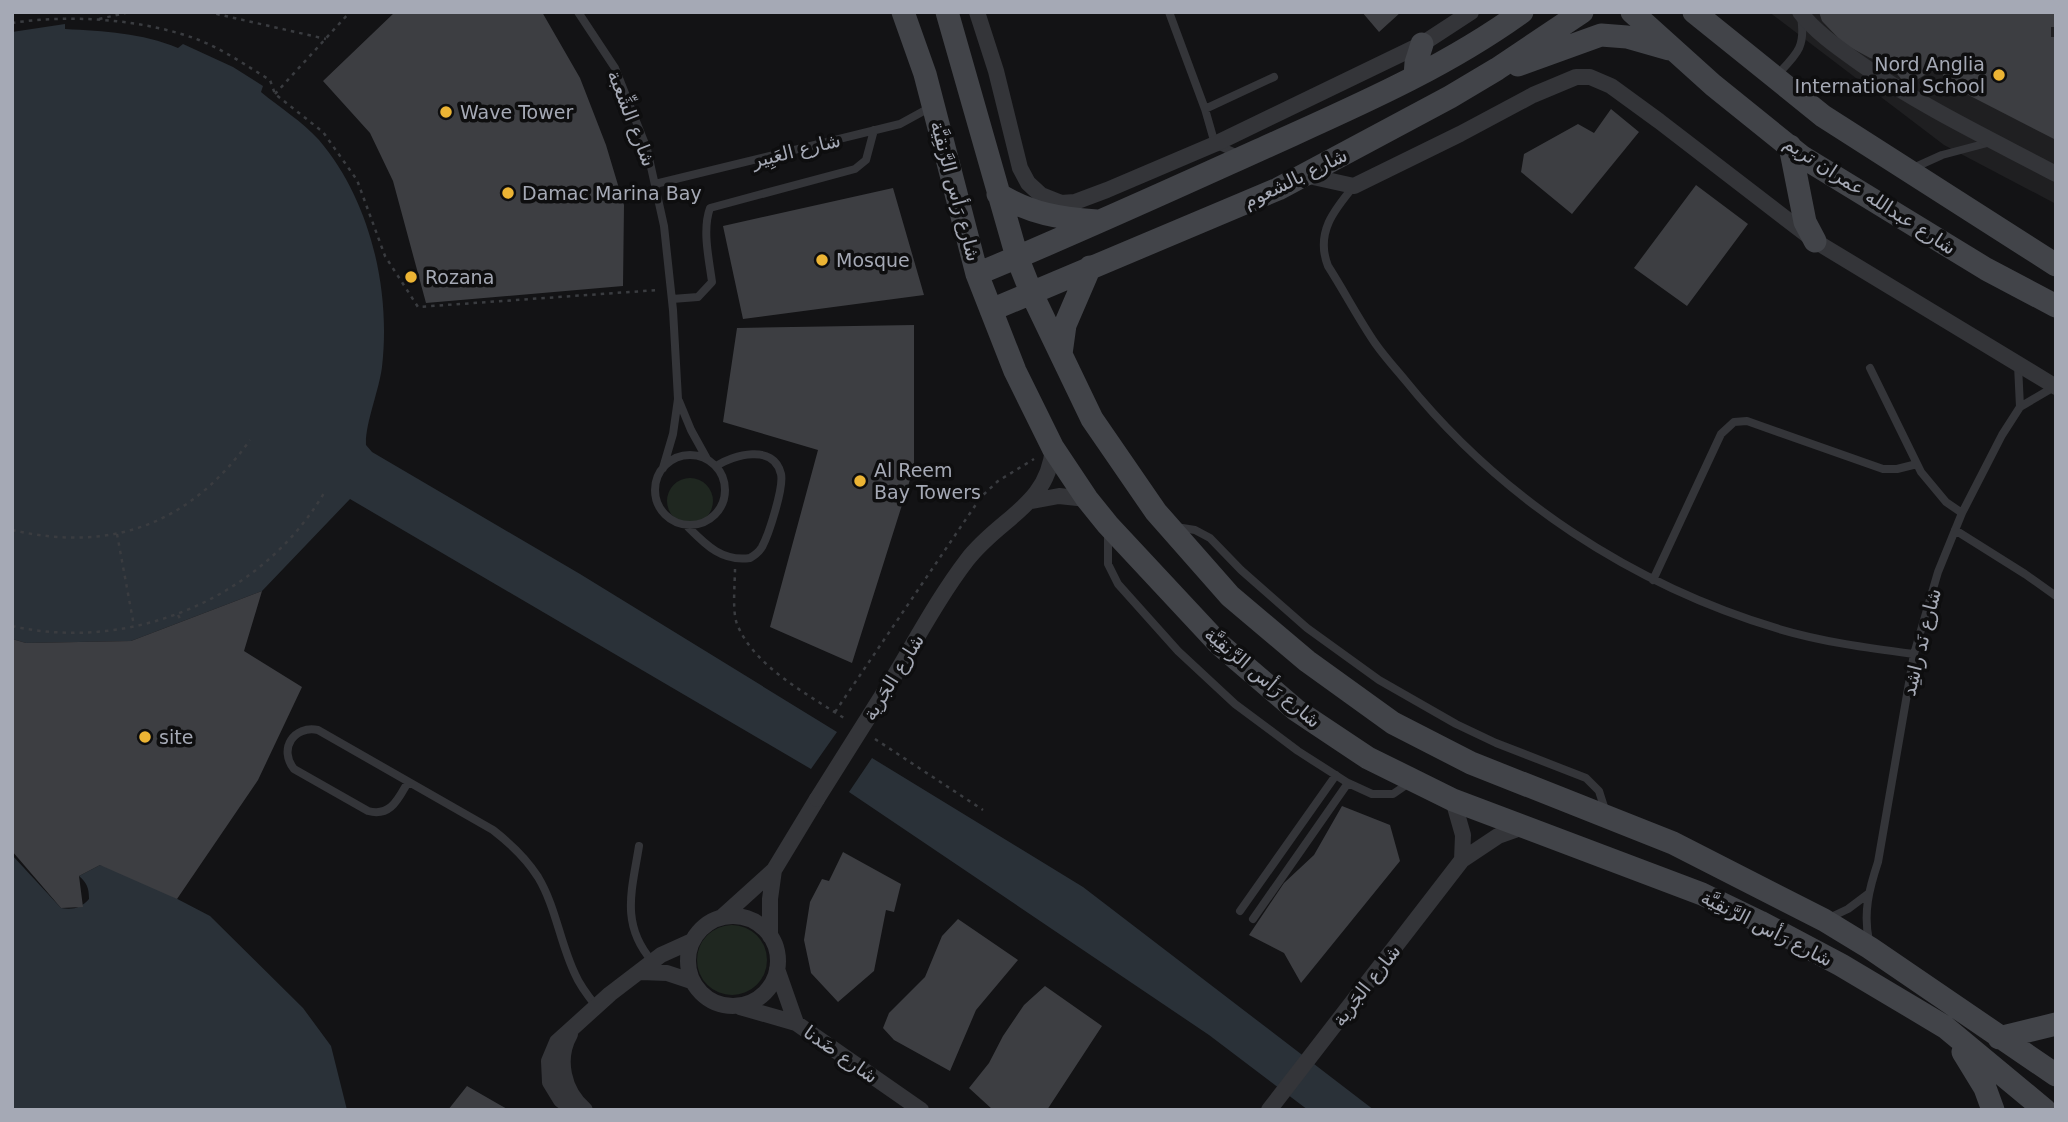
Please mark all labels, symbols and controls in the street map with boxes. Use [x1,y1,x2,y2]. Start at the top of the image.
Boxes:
place label: Nord Anglia International School [1795,53,1985,97]
street label: شارع الشِّعبة [603,66,662,170]
marker: Nord Anglia International School [1991,67,2007,83]
place label: Wave Tower [460,101,573,123]
marker: Wave Tower [438,104,454,120]
street label: شارع رَأس الرَّنقِيَّة [926,118,986,264]
street label: شارع العَبِير [748,128,843,174]
street label: شارع عبدالله عمران تريم [1779,131,1960,260]
street label: شارع بالشعوم [1239,143,1351,214]
place label: Damac Marina Bay [522,182,702,204]
marker: Damac Marina Bay [500,185,516,201]
place label: Mosque [836,249,910,271]
marker: Mosque [814,252,830,268]
place label: Rozana [425,266,494,288]
marker: Rozana [403,269,419,285]
place label: Al Reem Bay Towers [874,459,981,503]
marker: Al Reem Bay Towers [852,473,868,489]
street label: شارع نَد راشِد [1897,586,1946,698]
street label: شارع رَأس الرَّنقِيَّة [1200,621,1326,733]
street label: شارع الجَرية [858,630,929,725]
place label: site [159,726,193,748]
marker: site [137,729,153,745]
street label: شارع رَأس الرَّنقِيَّة [1697,885,1837,971]
street label: شارع الجَرية [1327,940,1405,1031]
street label: شارع ضَدنا [799,1020,882,1088]

